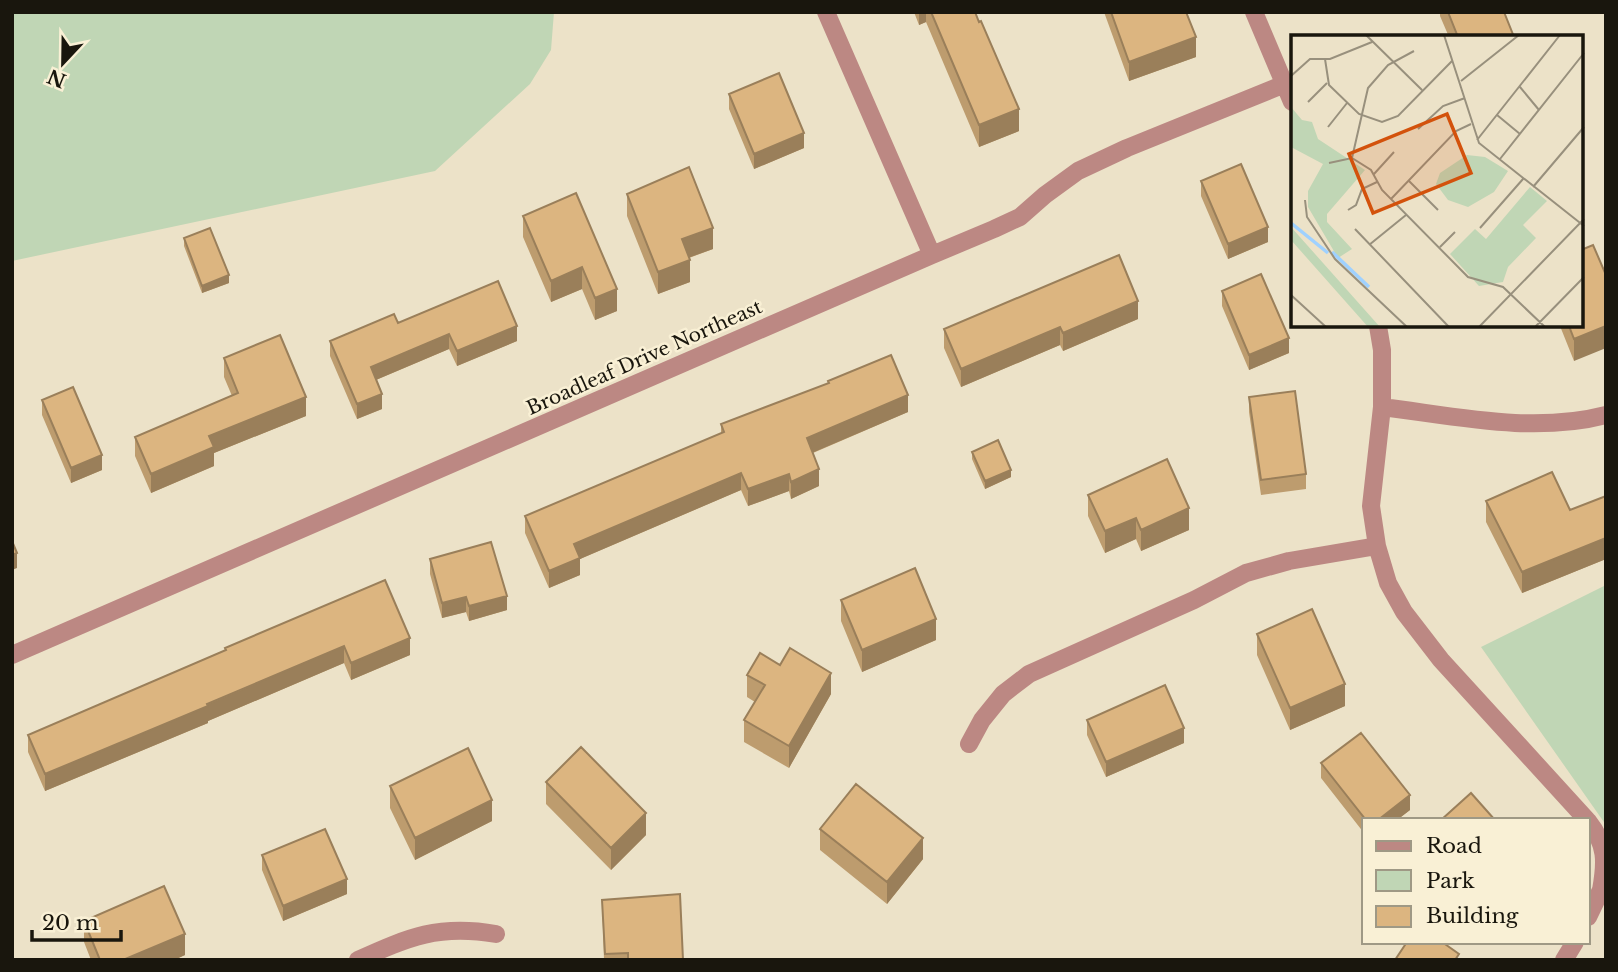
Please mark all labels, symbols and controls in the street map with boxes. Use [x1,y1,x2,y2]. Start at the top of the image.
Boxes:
north arrow [28,28,98,98]
inset map [1291,35,1583,327]
text: N [44,64,69,92]
street label: Broadleaf Drive Northeast [523,295,766,420]
legend [1362,818,1590,944]
text: Road [1426,833,1482,859]
text: Park [1426,868,1475,894]
scale bar [32,898,121,942]
text: Building [1426,903,1519,929]
text: 20 m [42,910,99,936]

